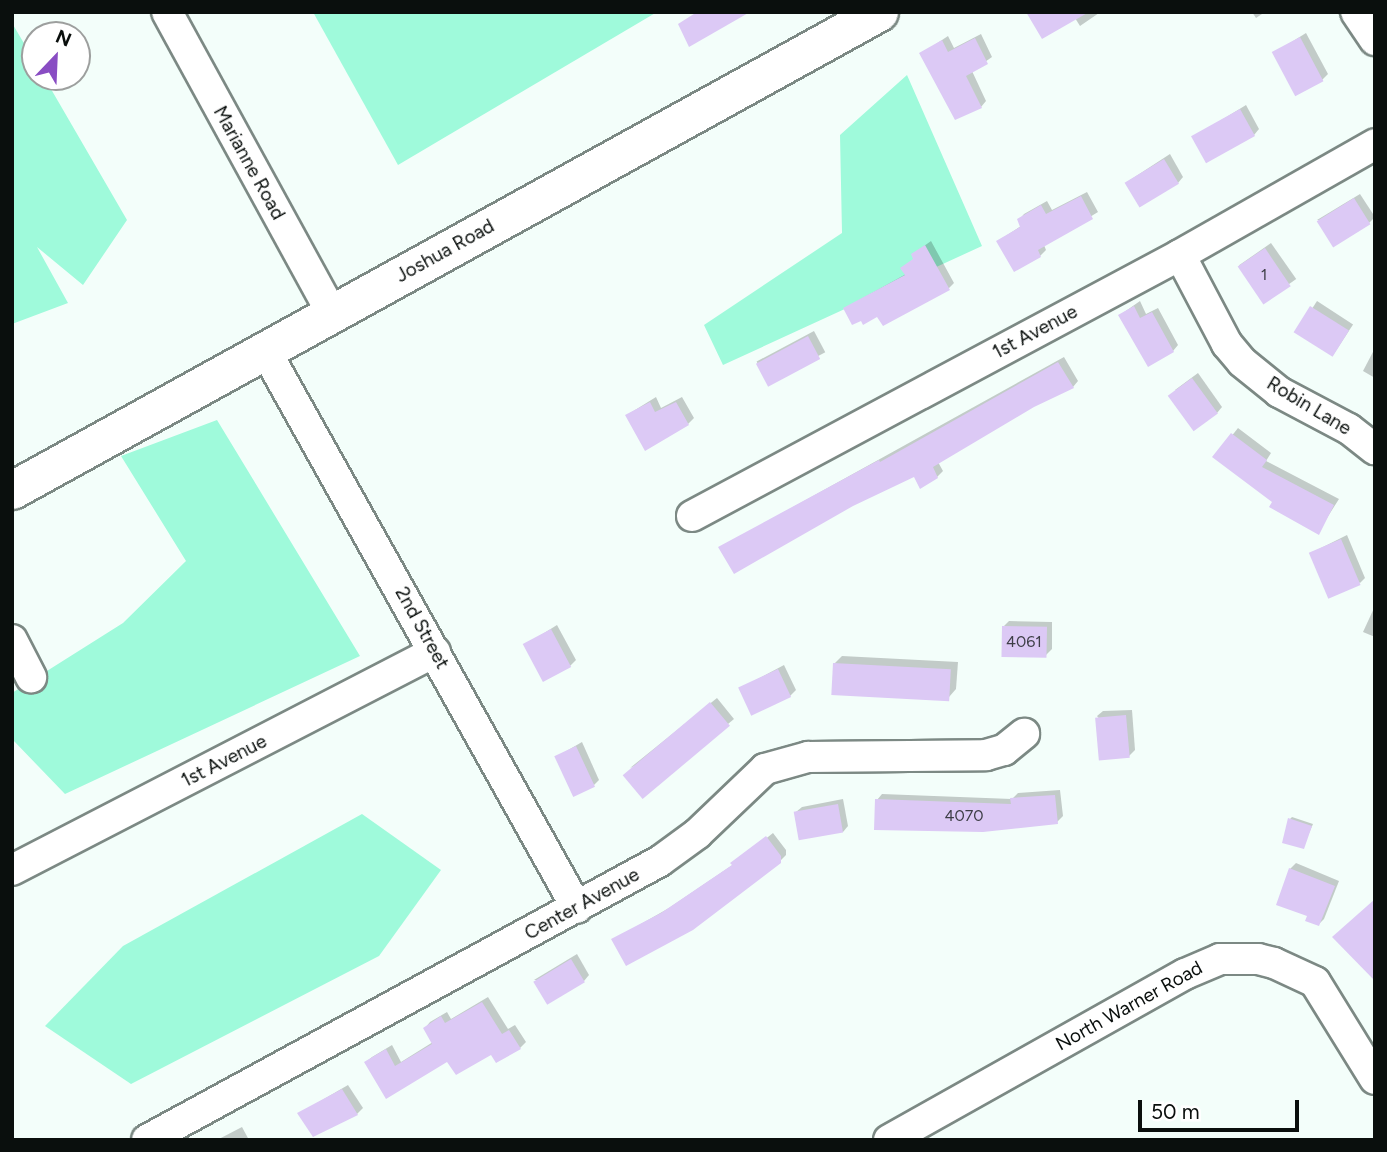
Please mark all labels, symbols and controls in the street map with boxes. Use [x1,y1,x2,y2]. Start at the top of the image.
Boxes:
north arrow [21,21,91,91]
text: N [52,25,75,52]
street label: Marianne Road [208,102,290,224]
street label: Joshua Road [392,215,498,287]
house number: 1 [1261,265,1267,285]
street label: 1st Avenue [989,300,1081,364]
street label: Robin Lane [1263,372,1355,440]
street label: 2nd Street [390,583,454,673]
house number: 4061 [1006,632,1042,652]
street label: 1st Avenue [177,730,271,792]
house number: 4070 [944,806,984,826]
street label: Center Avenue [521,863,643,945]
street label: North Warner Road [1052,956,1206,1056]
scale bar [1142,1086,1303,1130]
text: 50 m [1151,1099,1200,1124]

